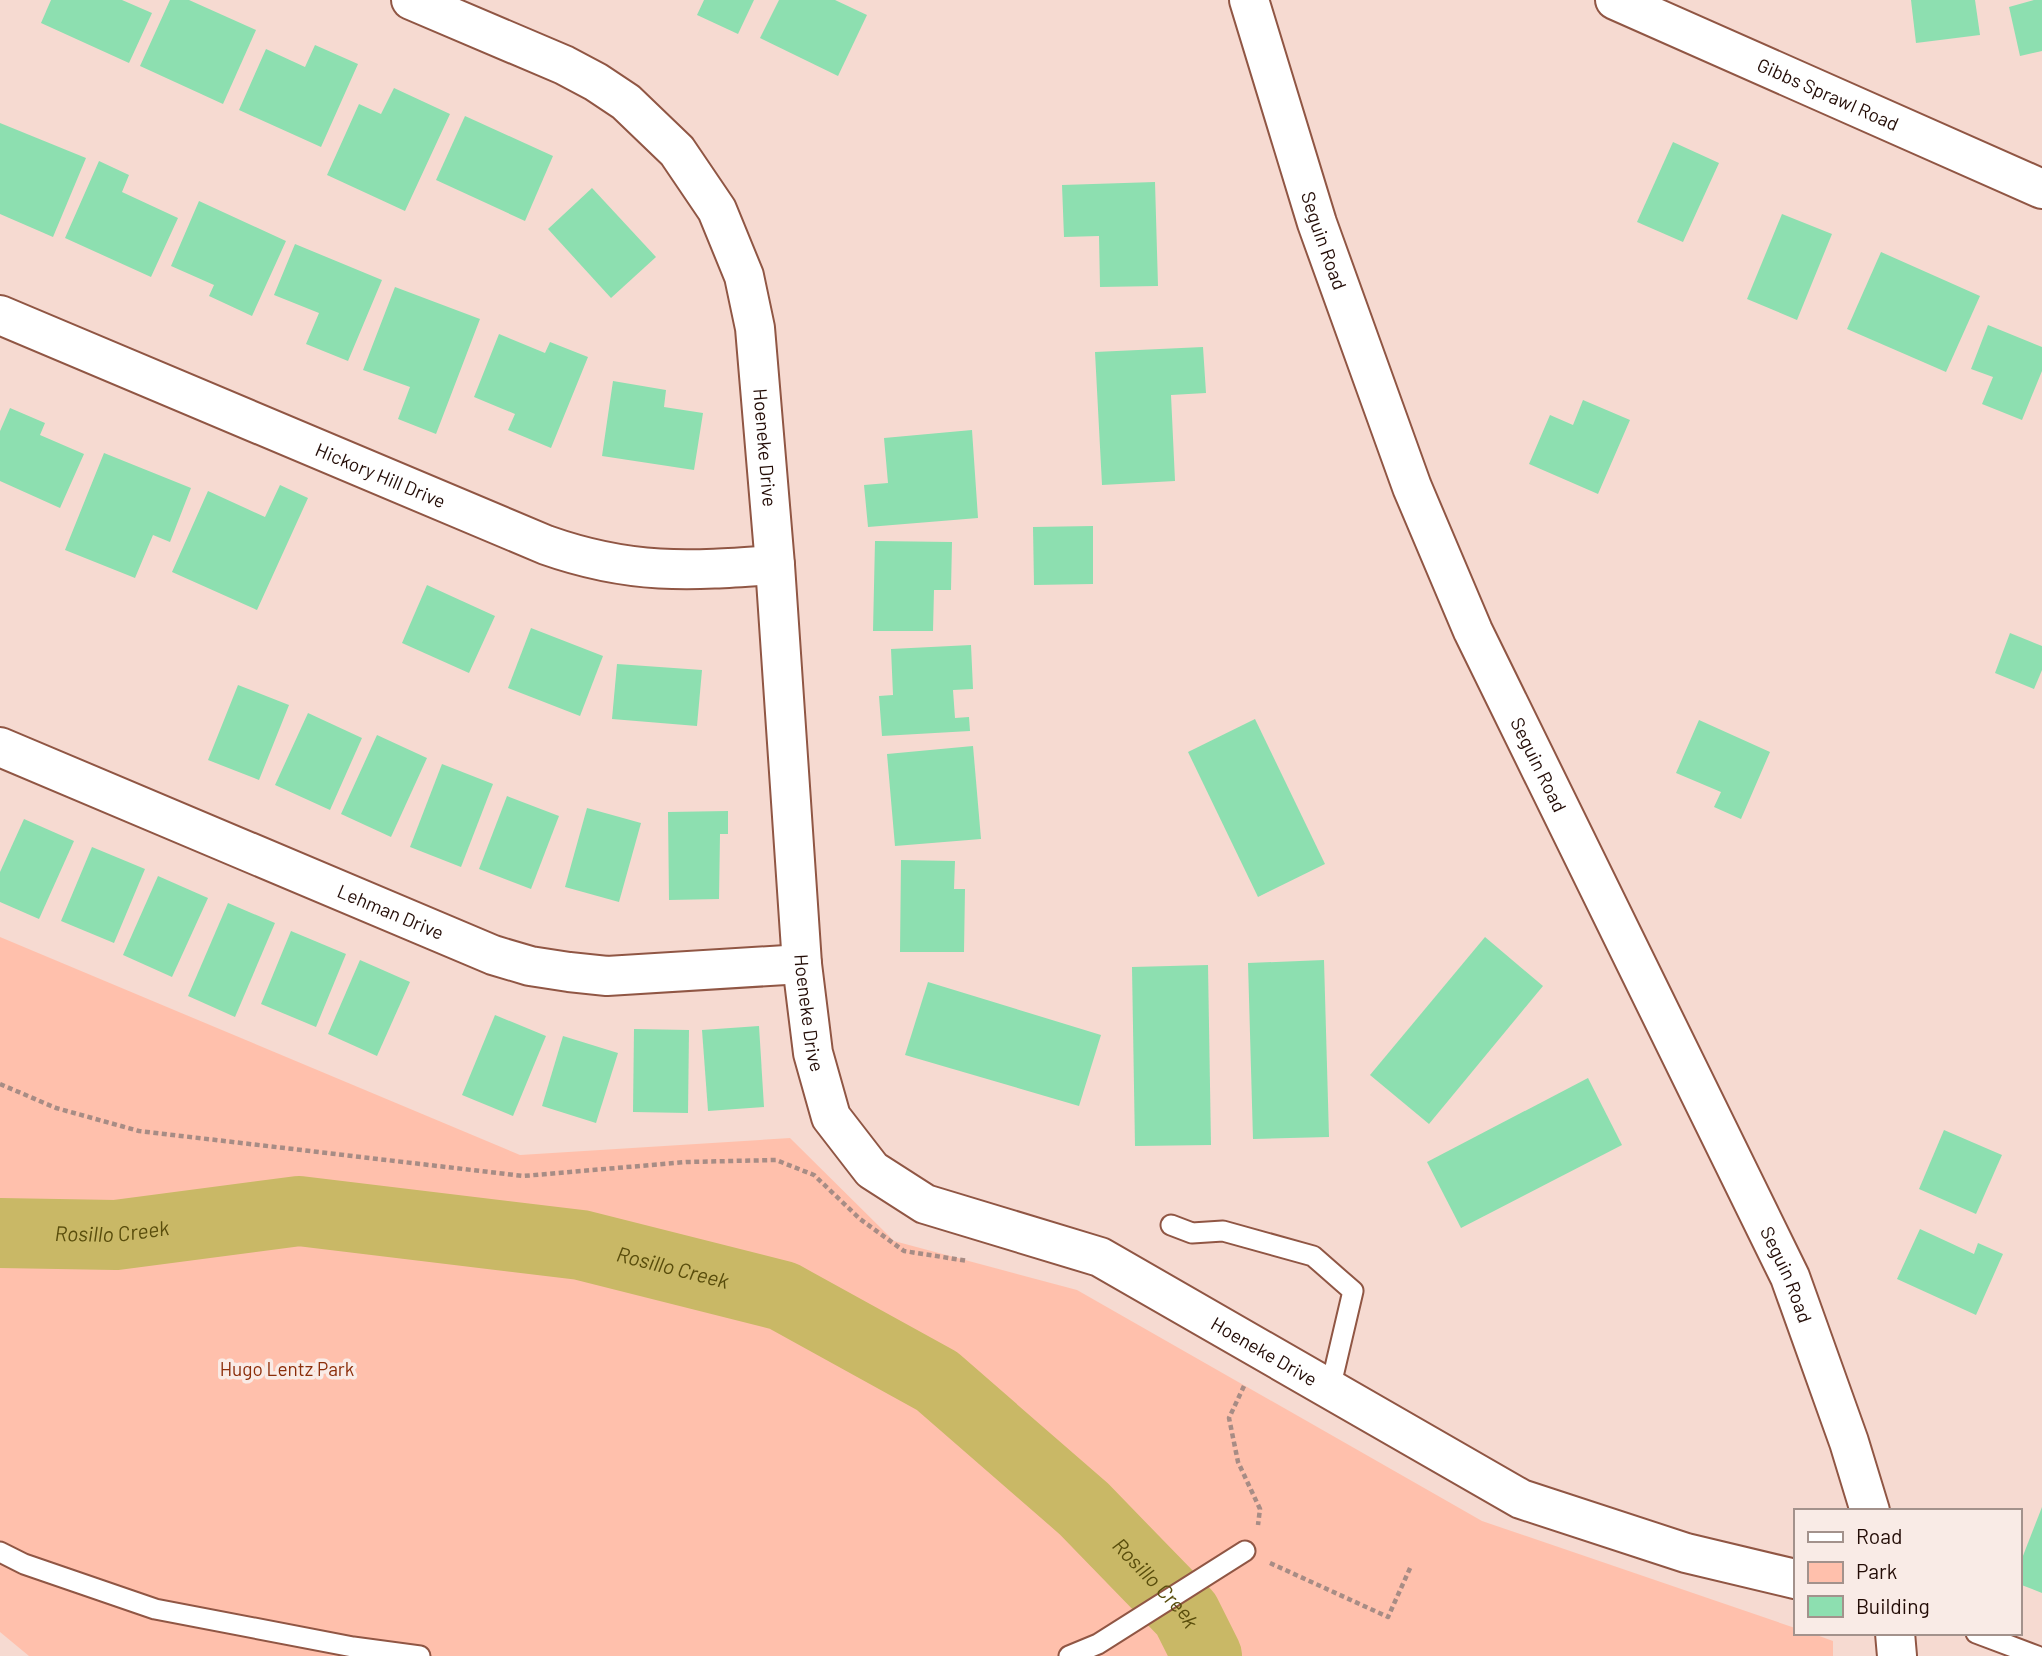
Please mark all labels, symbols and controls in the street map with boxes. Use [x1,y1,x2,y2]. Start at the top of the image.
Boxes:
street label: Gibbs Sprawl Road [1754,53,1903,135]
street label: Seguin Road [1297,188,1352,293]
street label: Hoeneke Drive [749,387,782,508]
street label: Hickory Hill Drive [312,437,449,512]
street label: Seguin Road [1506,713,1572,816]
street label: Lehman Drive [334,879,447,944]
street label: Hoeneke Drive [790,953,830,1074]
water label: Rosillo Creek [54,1214,171,1246]
street label: Seguin Road [1756,1222,1817,1326]
water label: Rosillo Creek [614,1240,732,1293]
street label: Hoeneke Drive [1207,1311,1322,1390]
park label: Hugo Lentz Park [220,1357,354,1380]
legend [1794,1509,2021,1635]
text: Road [1856,1523,1902,1548]
water label: Rosillo Creek [1108,1532,1205,1632]
text: Park [1856,1558,1897,1583]
text: Building [1856,1593,1930,1618]

